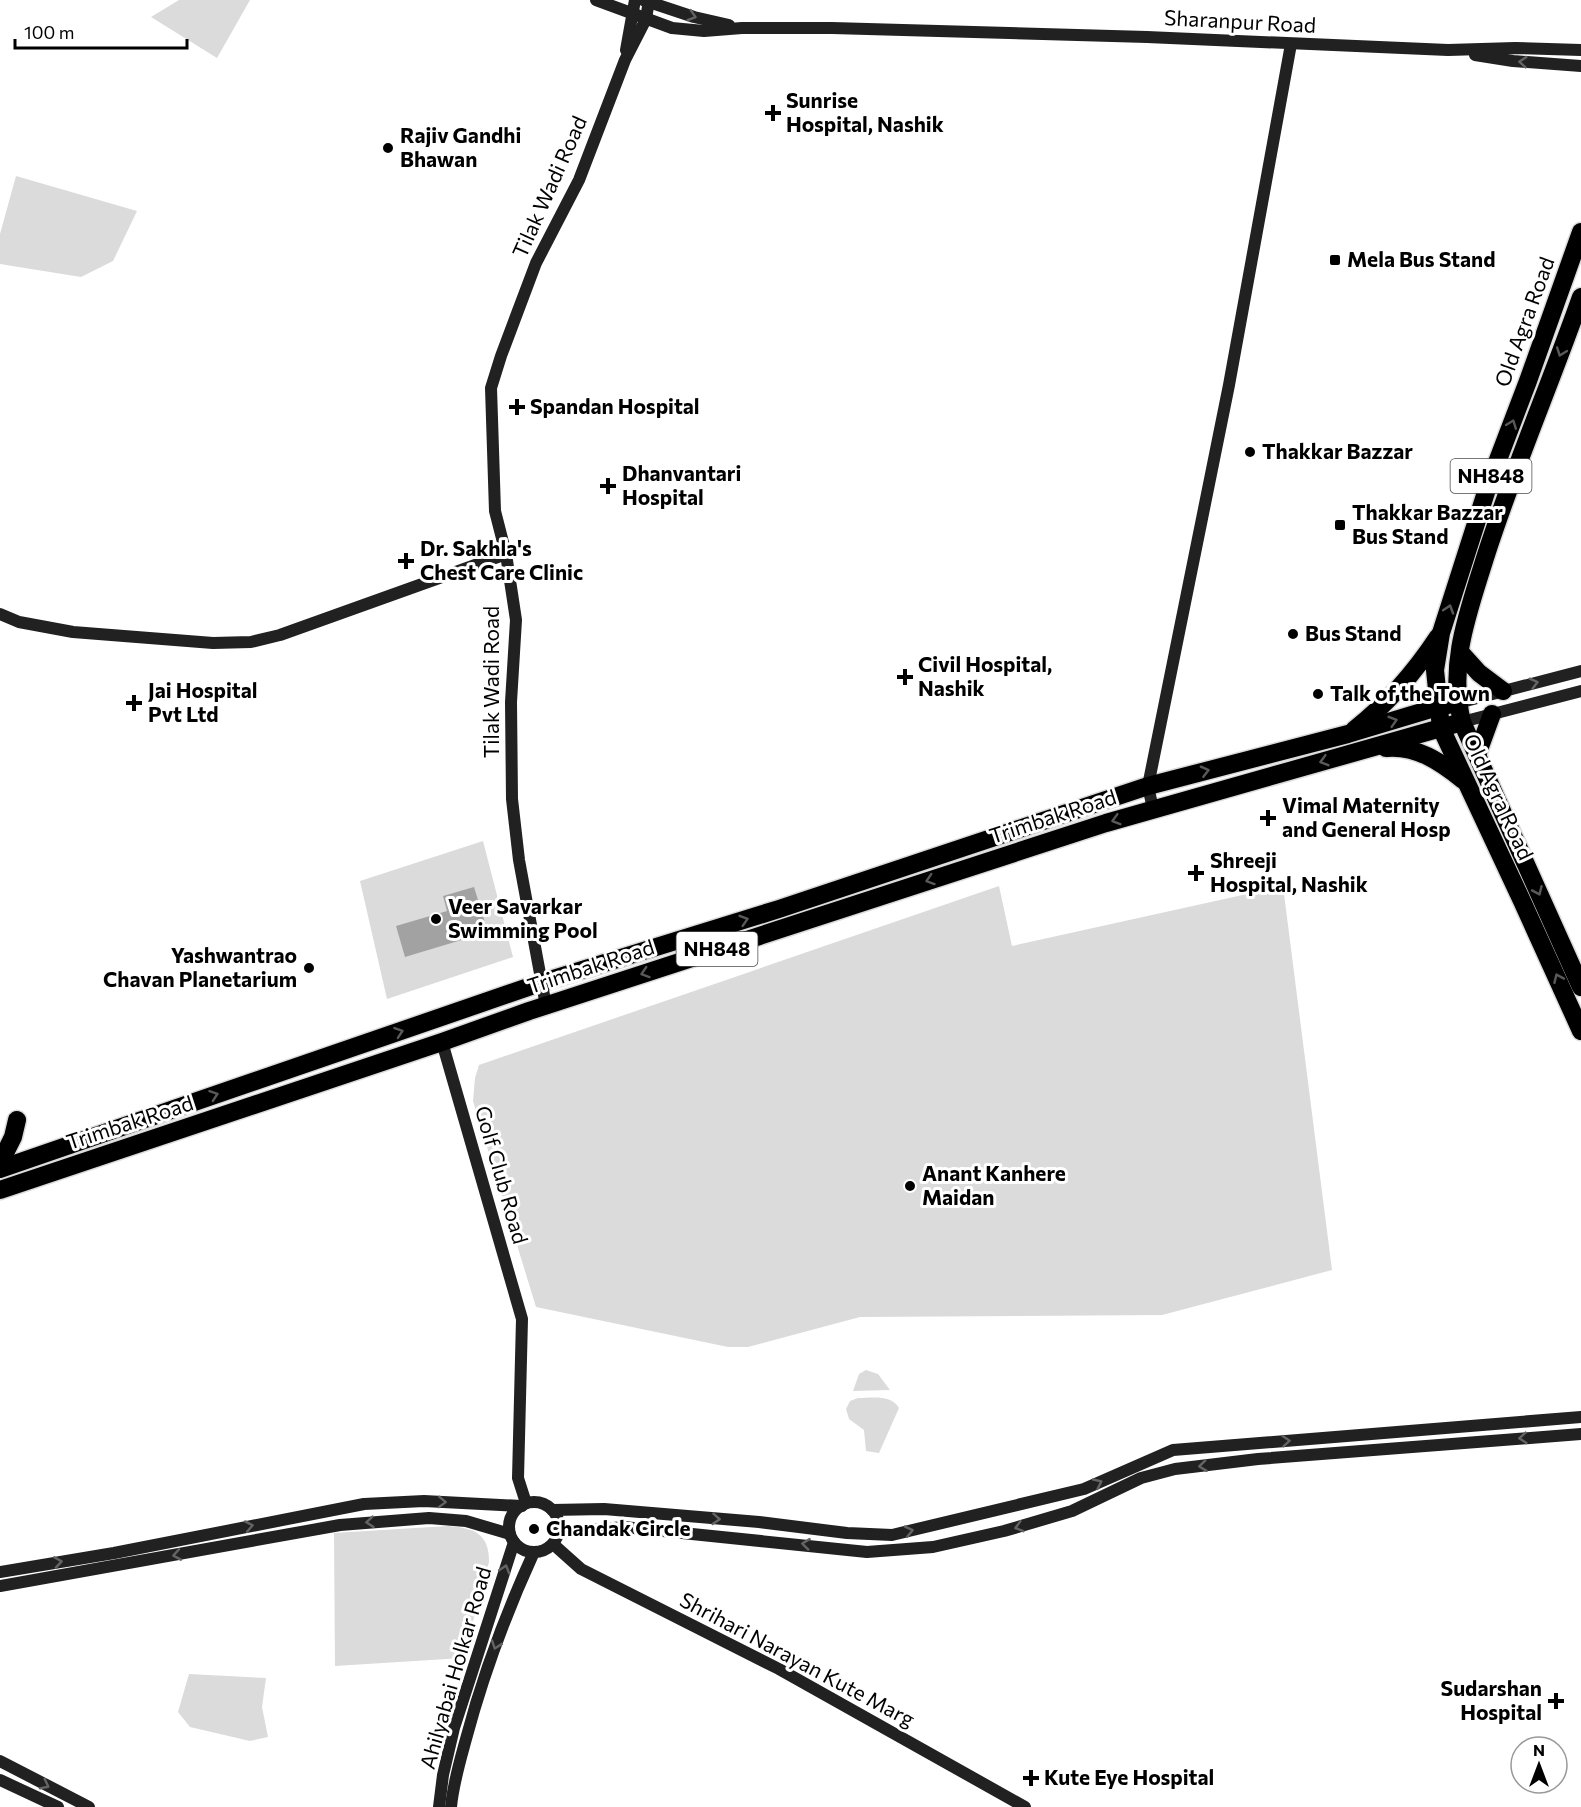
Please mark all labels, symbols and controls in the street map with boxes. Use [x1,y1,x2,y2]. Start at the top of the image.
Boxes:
street label: Sharanpur Road [1163,4,1317,37]
one-way arrow [686,9,697,21]
scale bar [15,12,188,50]
text: 100 m [24,21,74,43]
one-way arrow [1518,55,1527,68]
place label: Sunrise Hospital, Nashik [786,87,944,136]
marker: Sunrise Hospital, Nashik [764,104,782,122]
street label: Tilak Wadi Road [506,112,591,261]
place label: Rajiv Gandhi Bhawan [400,122,521,171]
marker: Rajiv Gandhi Bhawan [381,141,395,155]
place label: Mela Bus Stand [1347,246,1495,271]
marker: Mela Bus Stand [1328,253,1342,267]
street label: Old Agra Road [1489,253,1559,390]
one-way arrow [1555,346,1568,357]
place label: Spandan Hospital [530,393,700,418]
marker: Spandan Hospital [508,398,526,416]
one-way arrow [1504,419,1517,430]
place label: Thakkar Bazzar [1262,438,1413,463]
marker: Thakkar Bazzar [1243,445,1257,459]
road number: NH848 [1450,459,1532,493]
place label: Dhanvantari Hospital [622,460,741,509]
marker: Dhanvantari Hospital [599,477,617,495]
place label: Thakkar Bazzar Bus Stand [1352,499,1503,548]
marker: Thakkar Bazzar Bus Stand [1333,518,1347,532]
place label: Dr. Sakhla's Chest Care Clinic [420,535,583,584]
marker: Dr. Sakhla's Chest Care Clinic [397,552,415,570]
one-way arrow [1441,604,1454,614]
street label: Tilak Wadi Road [478,606,503,758]
place label: Bus Stand [1305,620,1401,645]
marker: Bus Stand [1286,627,1300,641]
place label: Civil Hospital, Nashik [918,651,1052,700]
marker: Civil Hospital, Nashik [896,668,914,686]
place label: Jai Hospital Pvt Ltd [148,677,257,726]
one-way arrow [1529,677,1539,690]
place label: Talk of the Town [1330,680,1490,705]
marker: Talk of the Town [1311,687,1325,701]
marker: Jai Hospital Pvt Ltd [125,694,143,712]
one-way arrow [1387,715,1398,728]
street label: Old Agra Road [1459,729,1539,863]
one-way arrow [1319,754,1330,766]
one-way arrow [1199,766,1210,778]
street label: Trimbak Road [986,783,1119,848]
place label: Vimal Maternity and General Hosp [1282,792,1451,841]
marker: Vimal Maternity and General Hosp [1259,809,1277,827]
one-way arrow [1111,813,1122,825]
place label: Shreeji Hospital, Nashik [1210,847,1368,896]
marker: Shreeji Hospital, Nashik [1187,864,1205,882]
one-way arrow [925,872,936,885]
one-way arrow [1531,884,1543,895]
place label: Veer Savarkar Swimming Pool [448,893,598,942]
marker: Veer Savarkar Swimming Pool [429,912,443,926]
one-way arrow [738,915,749,927]
road number: NH848 [676,932,758,966]
street label: Trimbak Road [524,933,657,998]
place label: Yashwantrao Chavan Planetarium [103,942,297,991]
marker: Yashwantrao Chavan Planetarium [302,961,316,975]
one-way arrow [640,966,651,978]
one-way arrow [1553,973,1565,984]
one-way arrow [393,1026,404,1039]
street label: Trimbak Road [63,1089,196,1154]
one-way arrow [208,1090,219,1103]
street label: Golf Club Road [471,1103,534,1247]
place label: Anant Kanhere Maidan [922,1160,1066,1209]
marker: Anant Kanhere Maidan [903,1179,917,1193]
one-way arrow [1518,1431,1527,1444]
one-way arrow [1281,1435,1290,1448]
one-way arrow [1198,1459,1207,1472]
one-way arrow [1091,1478,1102,1490]
one-way arrow [438,1496,447,1509]
one-way arrow [711,1512,720,1525]
one-way arrow [365,1515,374,1528]
place label: Chandak Circle [546,1515,691,1540]
one-way arrow [1014,1519,1024,1532]
one-way arrow [244,1520,254,1533]
marker: Chandak Circle [527,1522,541,1536]
one-way arrow [904,1525,914,1538]
one-way arrow [801,1539,810,1551]
one-way arrow [173,1548,182,1560]
one-way arrow [52,1556,62,1569]
street label: Ahilyabai Holkar Road [414,1564,495,1772]
one-way arrow [498,1564,510,1575]
street label: Shrihari Narayan Kute Marg [676,1586,919,1731]
one-way arrow [490,1639,503,1650]
place label: Sudarshan Hospital [1441,1675,1542,1724]
marker: Sudarshan Hospital [1547,1692,1565,1710]
north arrow [1509,1735,1569,1795]
text: N [1533,1740,1545,1759]
place label: Kute Eye Hospital [1044,1764,1214,1789]
marker: Kute Eye Hospital [1022,1769,1040,1787]
one-way arrow [38,1777,49,1789]

